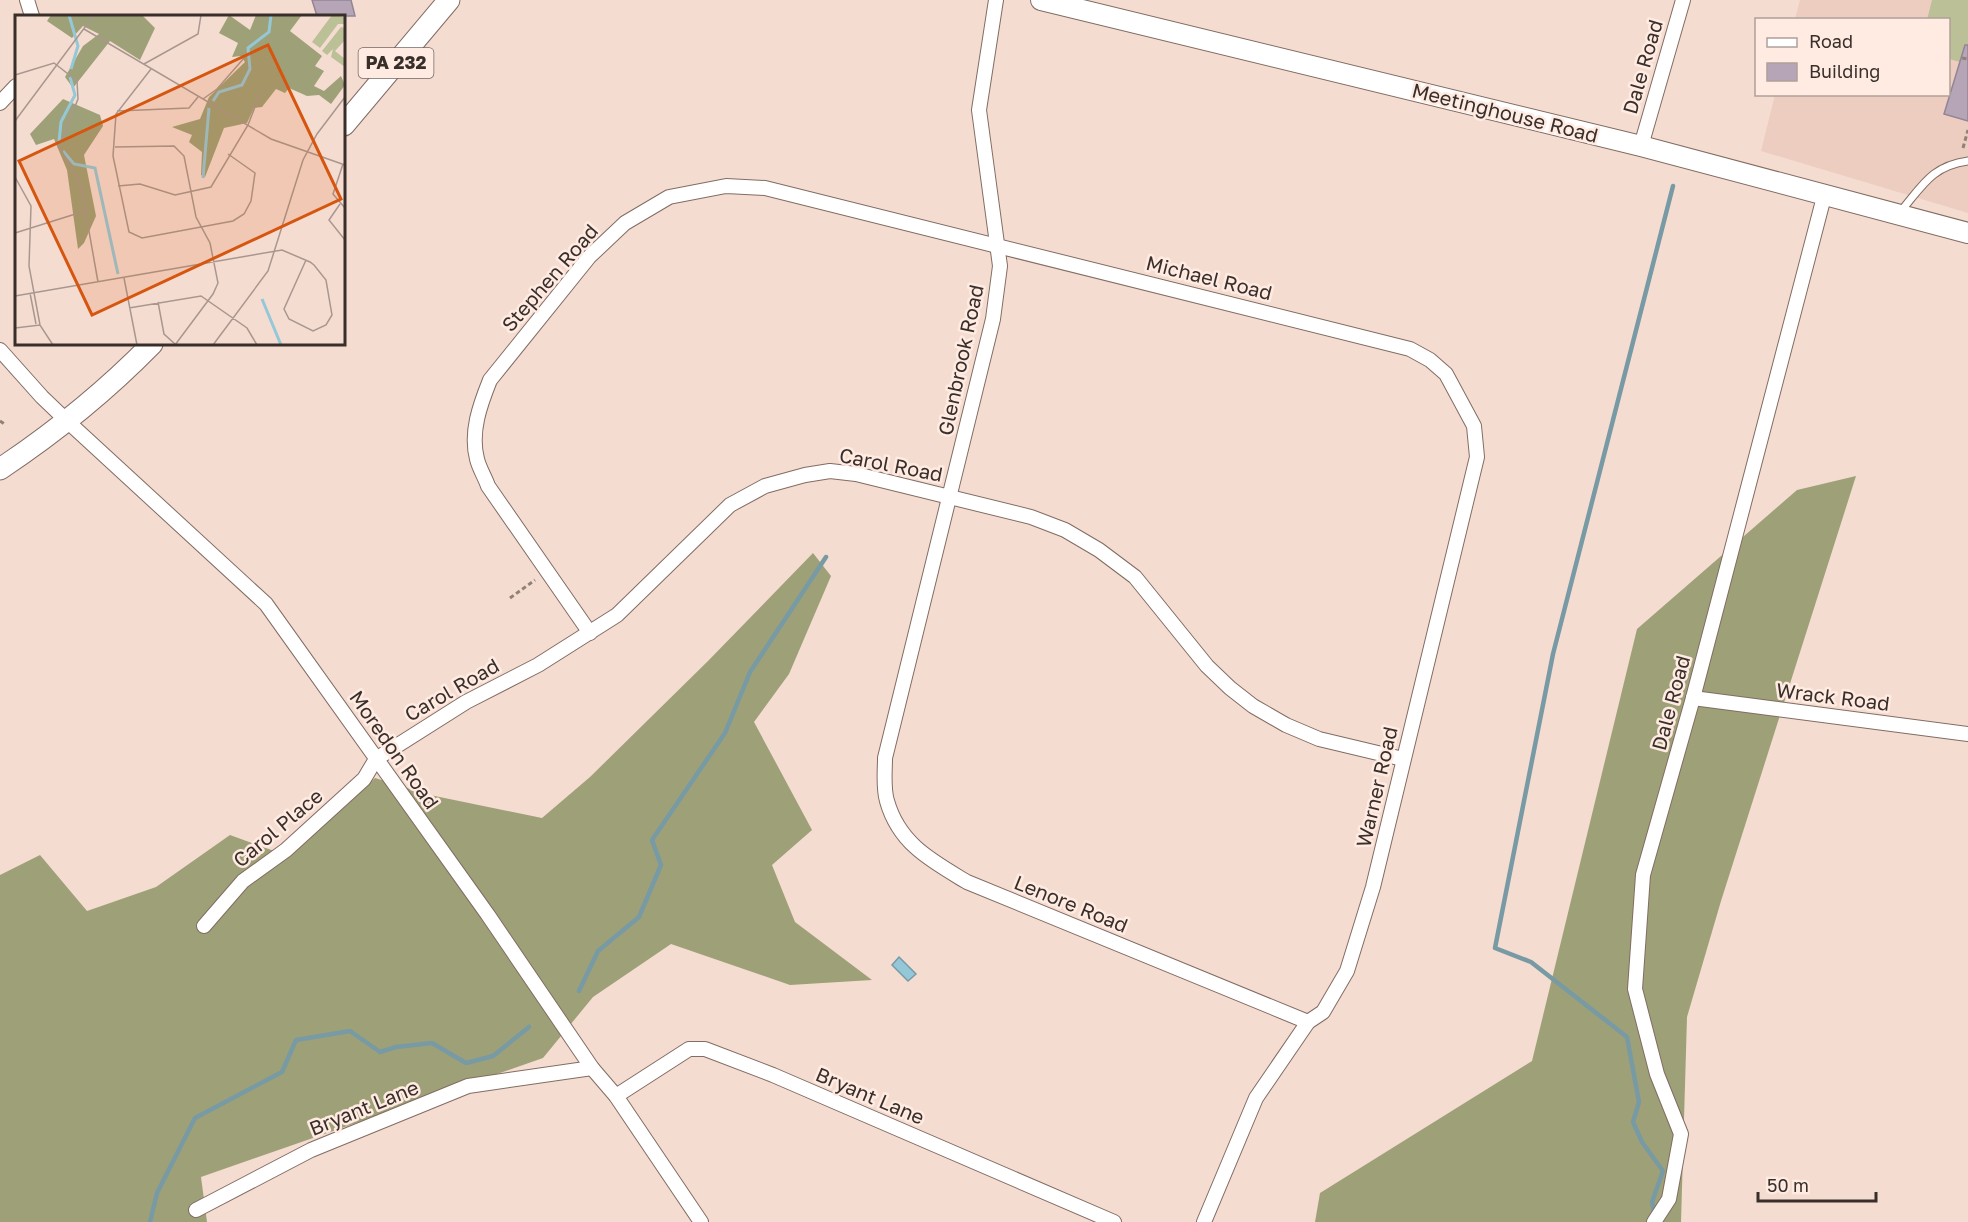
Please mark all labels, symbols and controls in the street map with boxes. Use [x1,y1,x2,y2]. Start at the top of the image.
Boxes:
inset map [15,15,345,345]
street label: Dale Road [1617,17,1667,117]
legend [1755,18,1950,96]
text: Road [1809,30,1853,52]
road number: PA 232 [358,48,434,78]
text: Building [1809,60,1880,82]
street label: Meetinghouse Road [1410,77,1601,147]
street label: Stephen Road [496,219,602,336]
street label: Michael Road [1144,250,1275,304]
street label: Glenbrook Road [932,282,988,437]
street label: Carol Road [837,442,945,486]
street label: Carol Road [400,653,503,726]
street label: Dale Road [1646,653,1694,753]
street label: Wrack Road [1775,677,1891,715]
street label: Moredon Road [345,686,445,813]
street label: Warner Road [1350,724,1402,849]
street label: Carol Place [228,783,327,872]
street label: Lenore Road [1011,869,1132,937]
street label: Bryant Lane [812,1061,928,1129]
street label: Bryant Lane [306,1074,422,1140]
scale bar [1758,1165,1876,1203]
text: 50 m [1767,1174,1809,1196]

